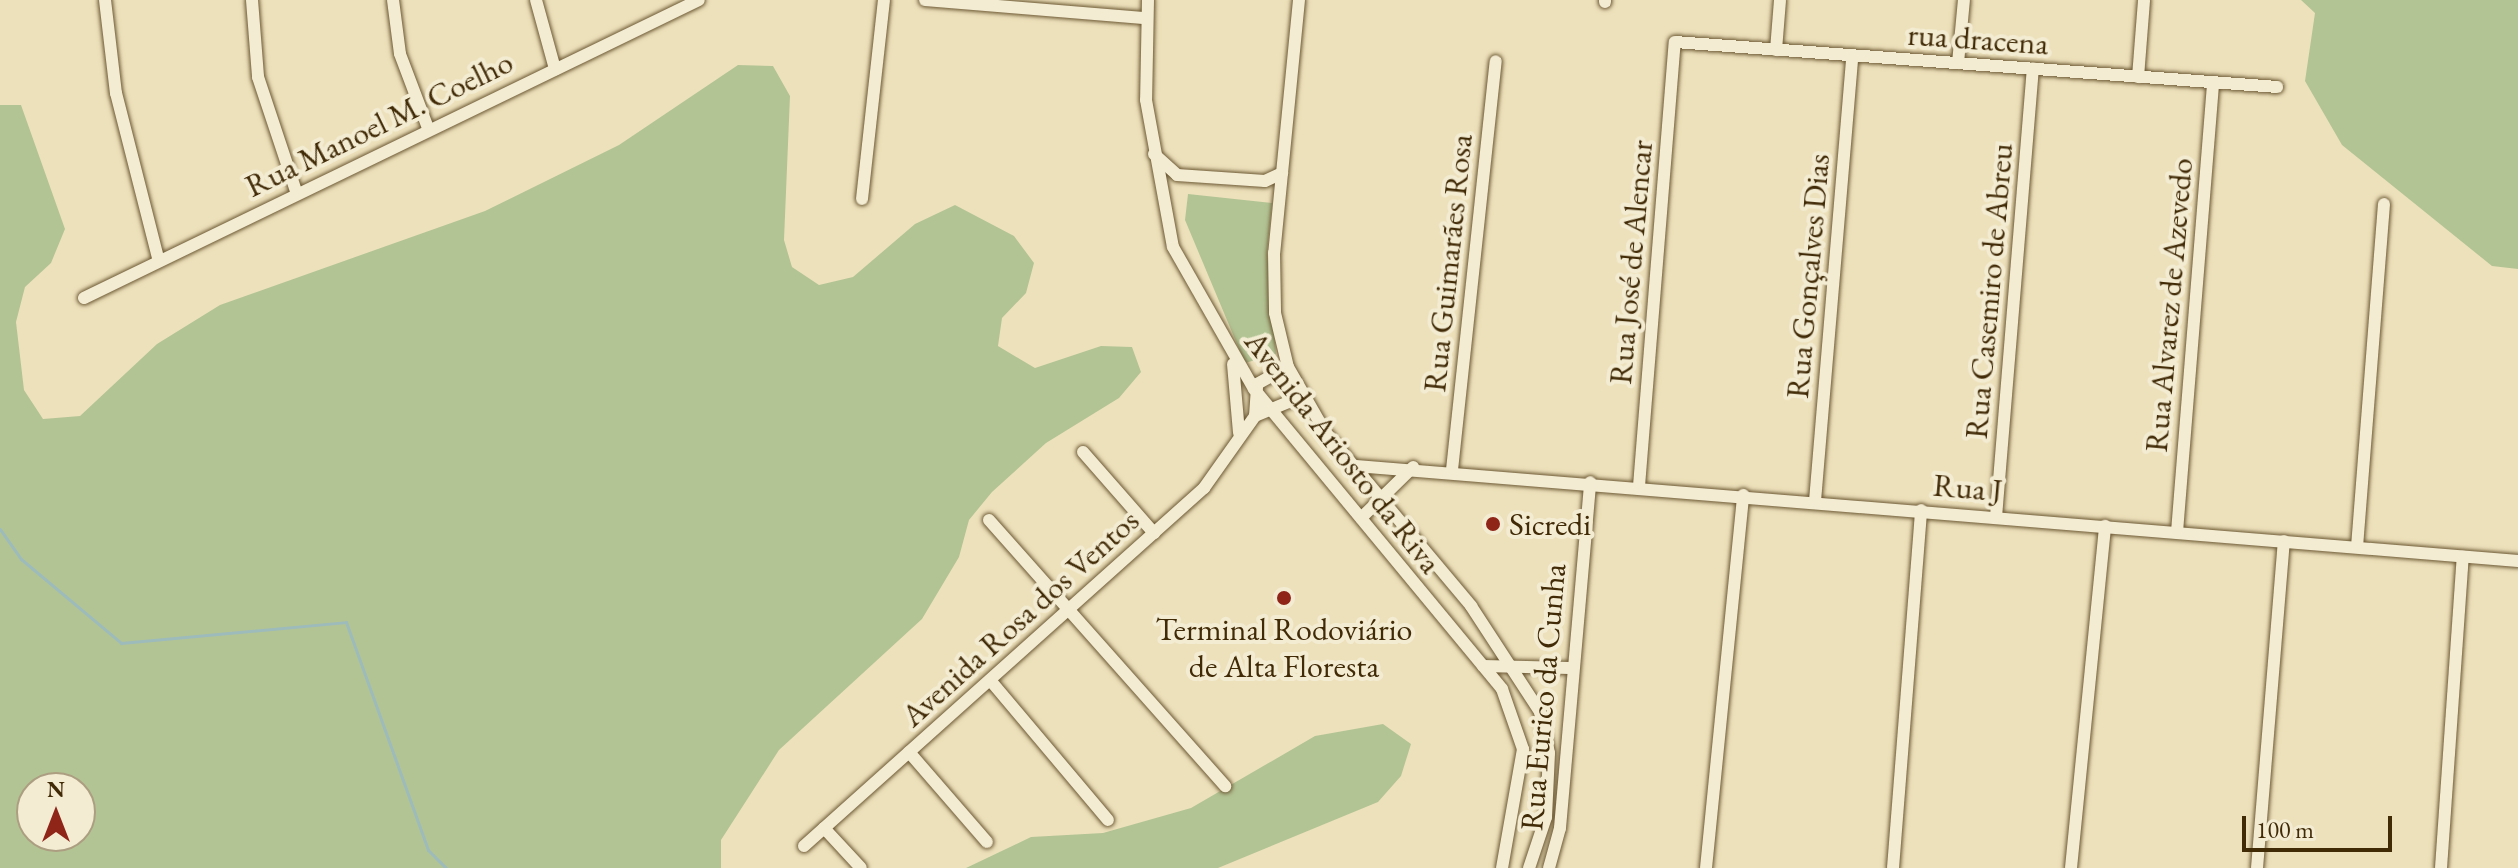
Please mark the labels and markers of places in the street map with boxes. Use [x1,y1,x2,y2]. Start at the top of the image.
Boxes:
place label: Sicredi [1509,505,1591,543]
marker: Sicredi [1484,515,1502,533]
marker: Terminal Rodoviário de Alta Floresta [1275,589,1293,607]
place label: Terminal Rodoviário de Alta Floresta [1156,611,1412,686]

